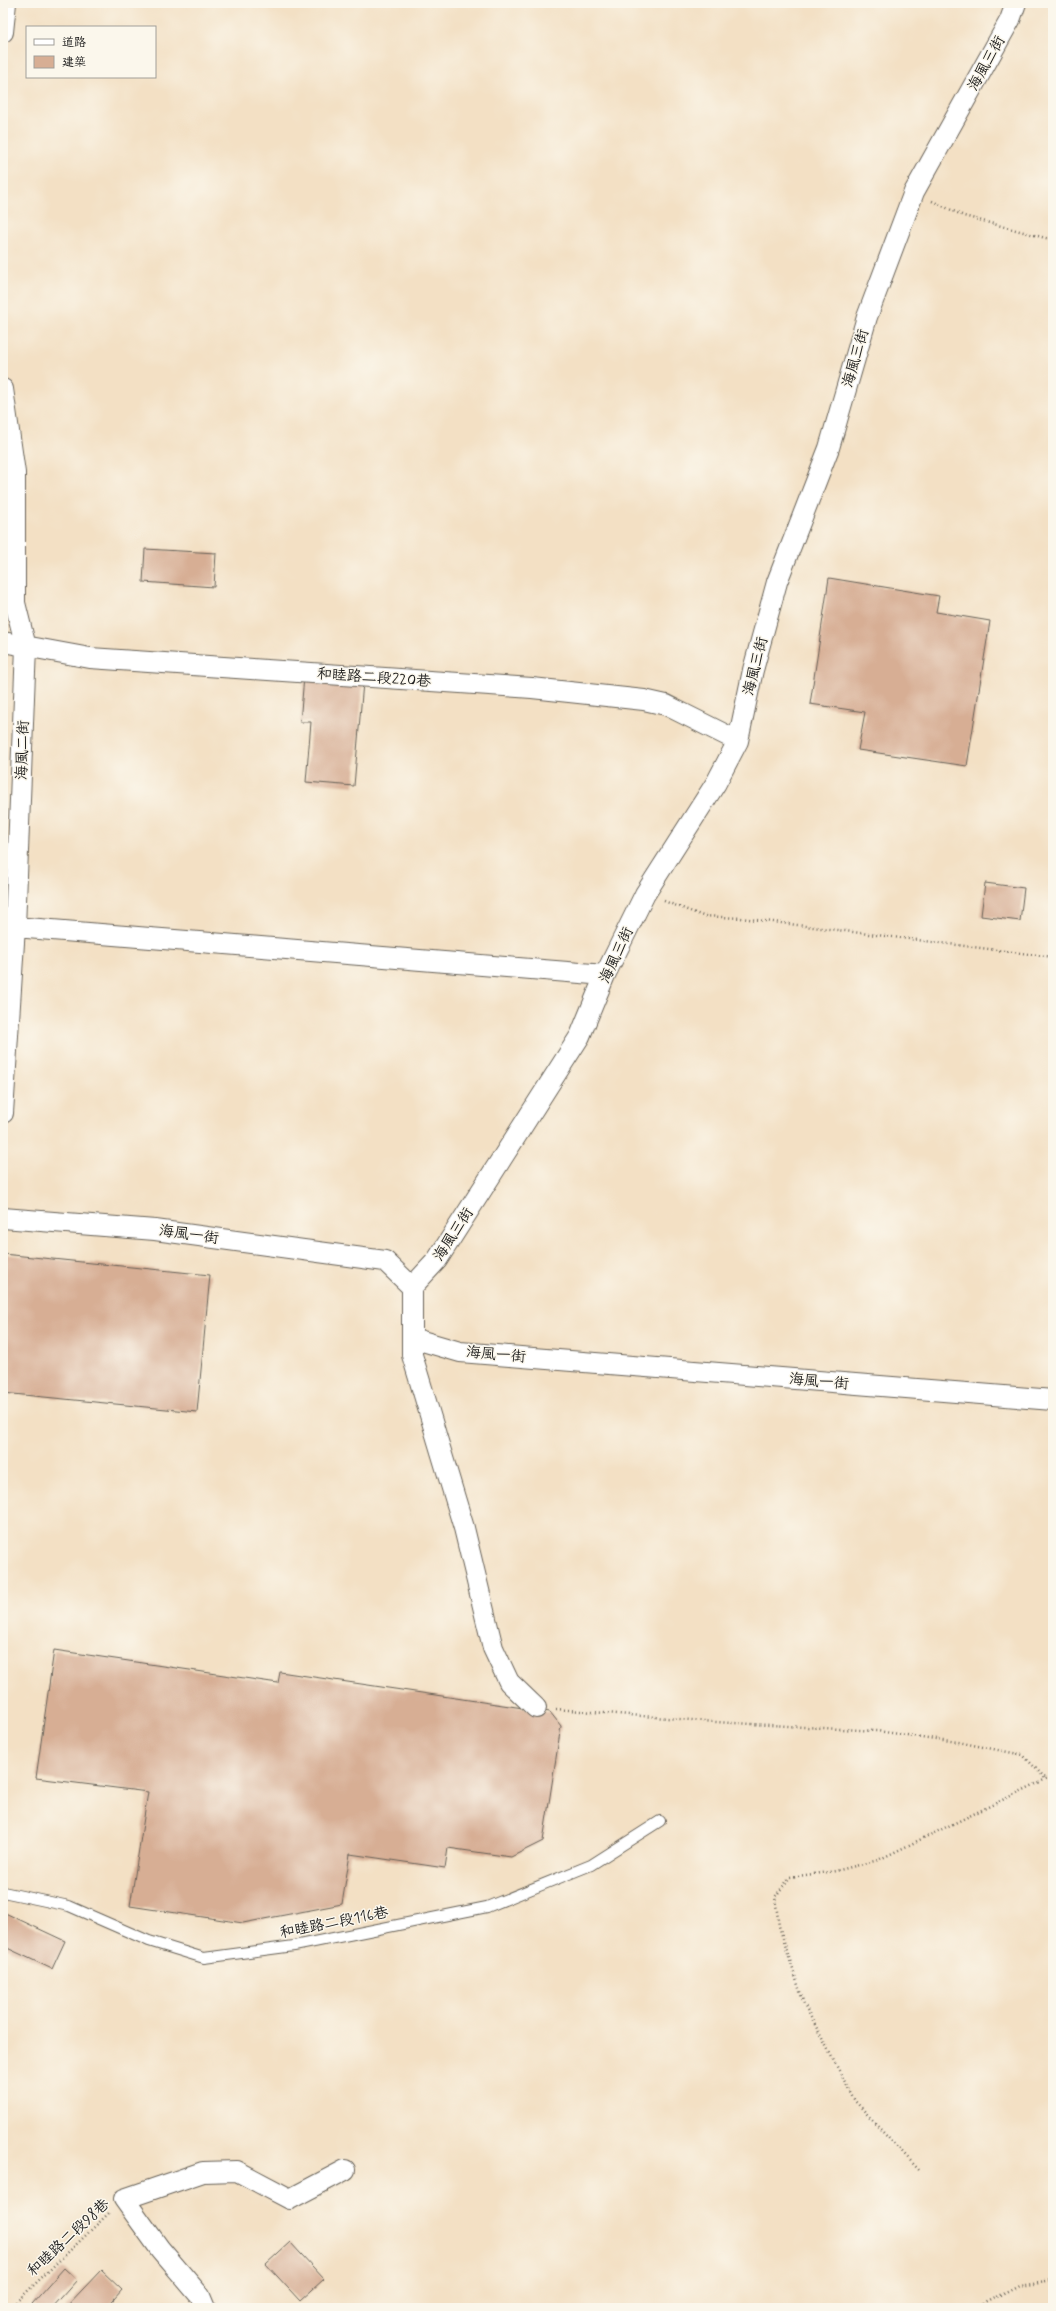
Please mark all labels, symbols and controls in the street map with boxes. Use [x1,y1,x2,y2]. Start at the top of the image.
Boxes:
legend [26,26,156,78]
street label: 海風三街 [964,32,1010,95]
text: 道路 [62,35,86,51]
text: 建築 [62,55,86,71]
street label: 海風三街 [838,327,874,390]
street label: 海風三街 [739,635,773,698]
street label: 和睦路二段220巷 [316,664,432,692]
street label: 海風二街 [12,720,34,780]
street label: 海風三街 [595,924,639,987]
street label: 海風三街 [429,1204,479,1265]
street label: 海風一街 [158,1221,220,1249]
street label: 海風一街 [465,1342,527,1368]
street label: 海風一街 [788,1369,850,1395]
street label: 和睦路二段116巷 [278,1903,390,1943]
street label: 和睦路二段98巷 [23,2194,114,2281]

